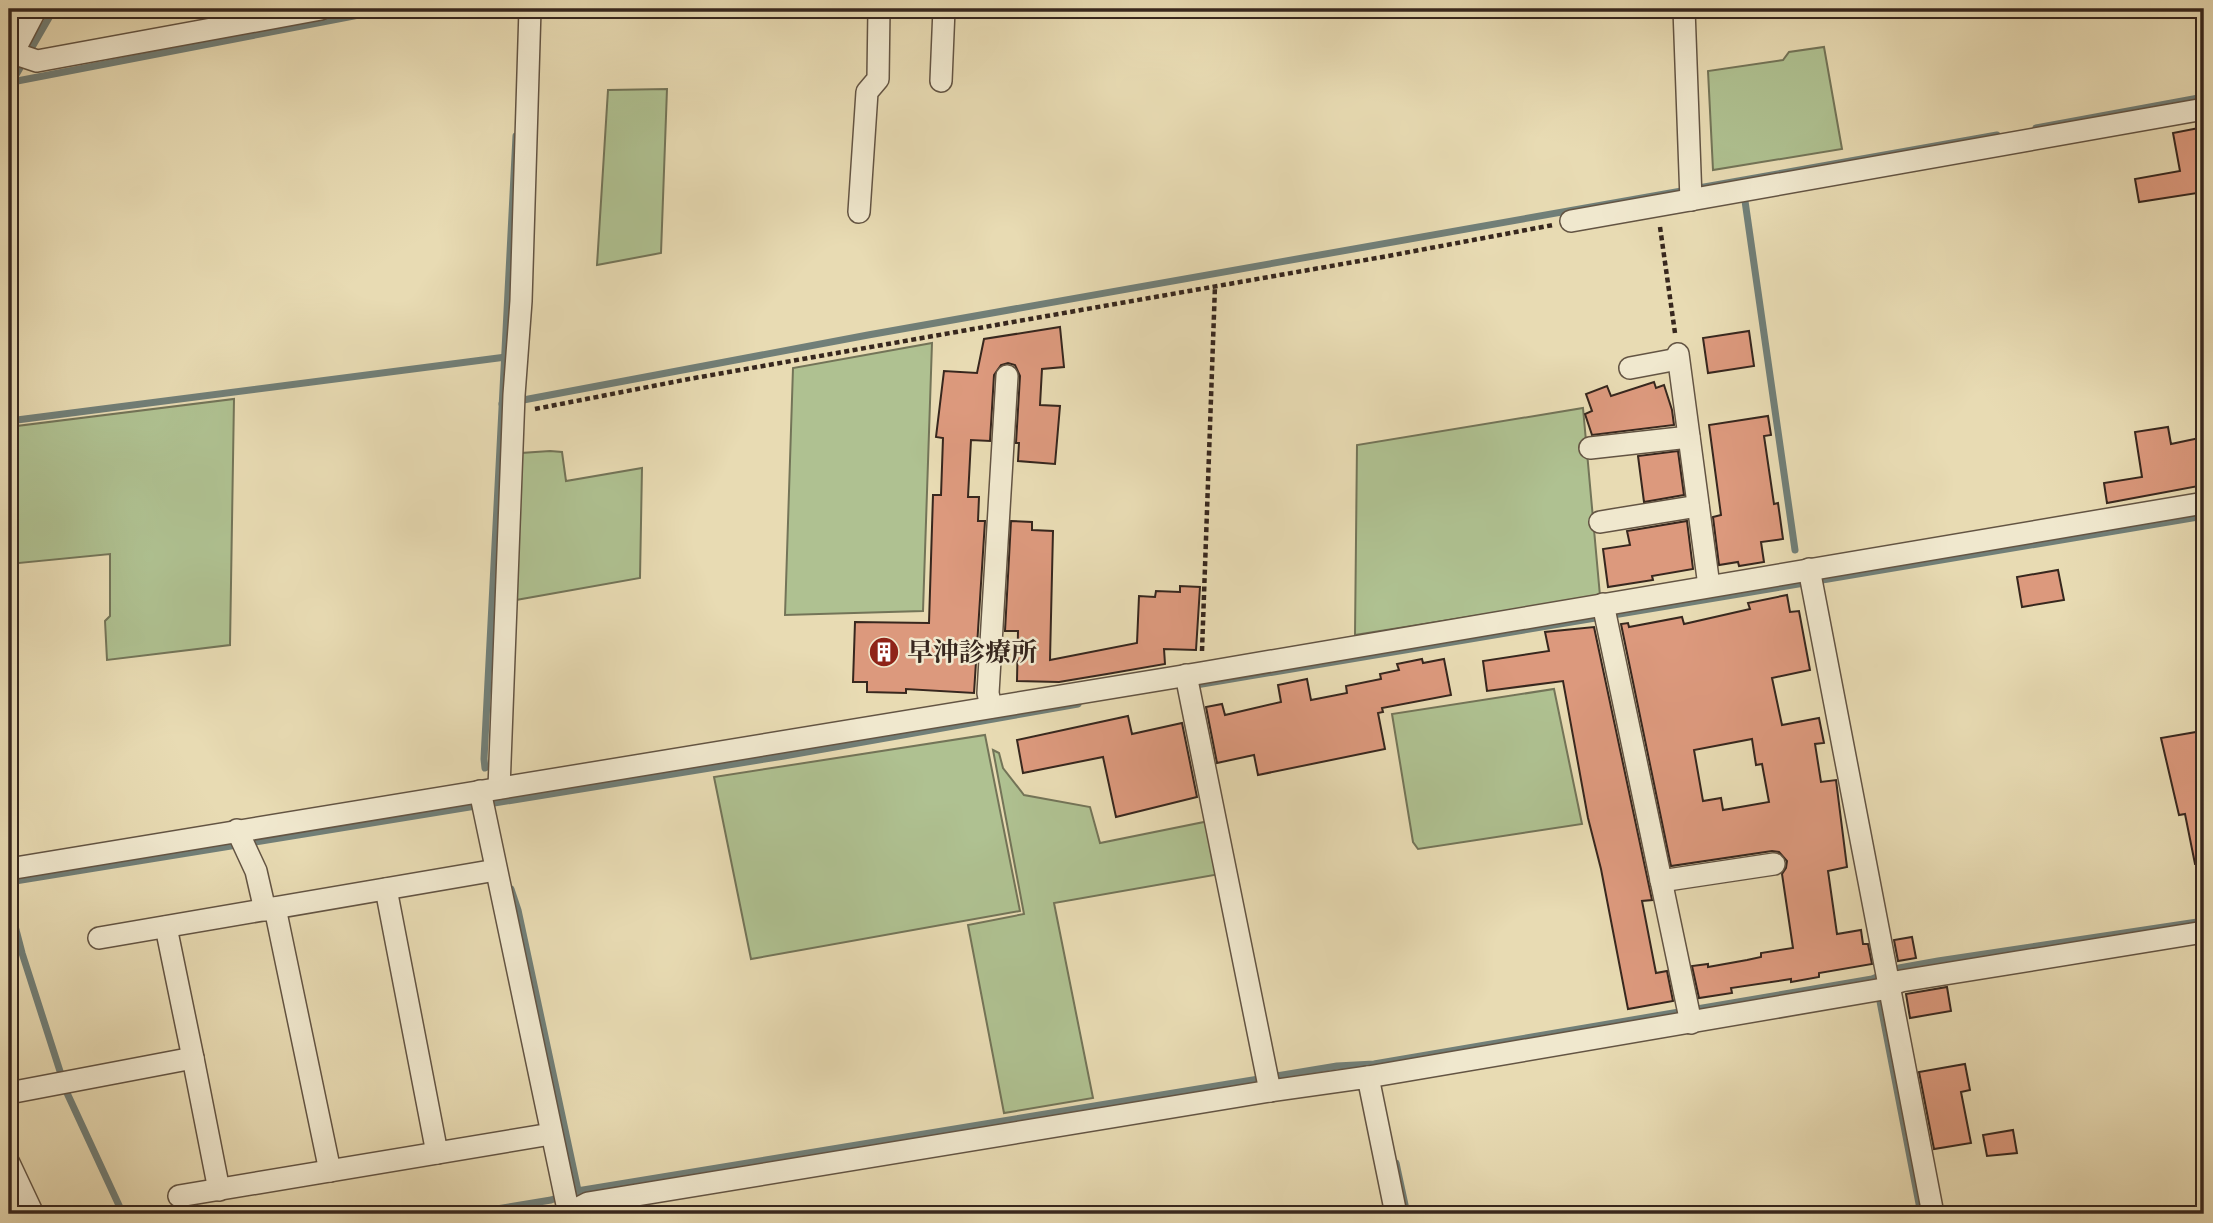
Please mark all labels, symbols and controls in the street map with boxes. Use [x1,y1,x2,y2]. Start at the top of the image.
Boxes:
building icon: 早沖診療所 [867,635,901,669]
place label: 早沖診療所 [907,638,1037,667]

